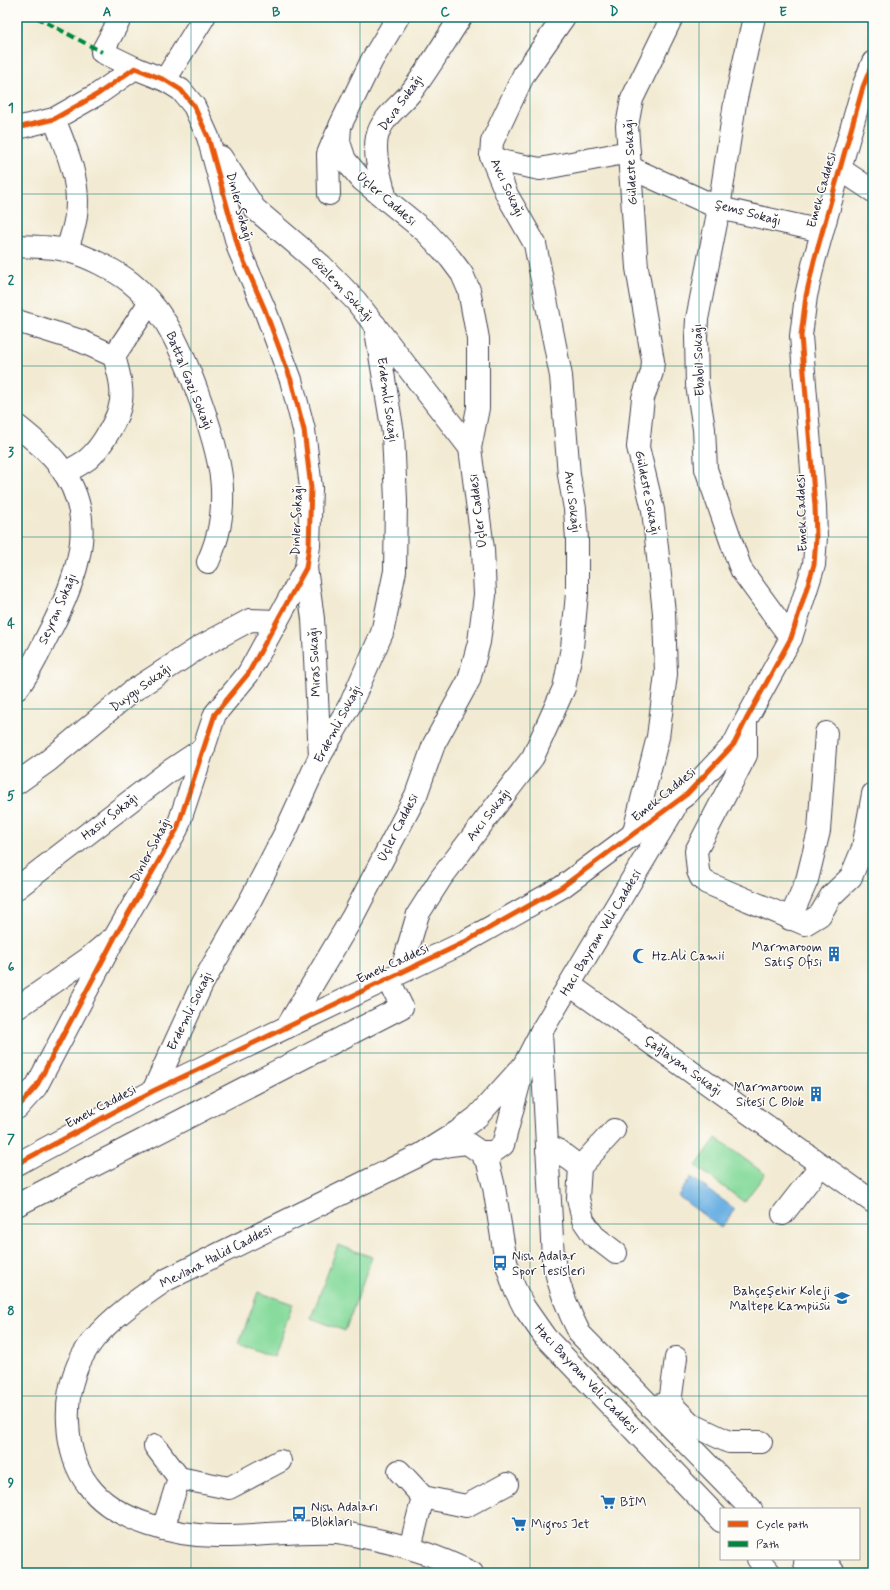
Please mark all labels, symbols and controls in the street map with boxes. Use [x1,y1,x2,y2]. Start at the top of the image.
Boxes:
text: A [103,4,111,21]
text: B [272,4,281,21]
text: C [440,4,450,21]
text: D [610,4,619,21]
text: E [779,4,787,21]
street label: Deva Sokağı [375,71,427,135]
text: 1 [8,100,14,117]
street label: Güldeste Sokağı [620,118,642,206]
street label: Emek Caddesi [803,150,841,230]
street label: Avcı Sokağı [486,156,528,220]
street label: Üçler Caddesi [352,168,420,230]
street label: Dinler Sokağı [222,170,256,244]
street label: Şems Sokağı [713,196,783,230]
street label: Gözlem Sokağı [307,252,377,326]
text: 2 [8,272,15,289]
street label: Ebabil Sokağı [689,323,709,397]
street label: Battal Gazi Sokağı [162,329,216,433]
street label: Erdemli Sokağı [373,356,401,444]
text: 3 [8,444,14,461]
street label: Güldeste Sokağı [630,449,664,537]
street label: Avcı Sokağı [560,470,584,534]
street label: Üçler Caddesi [465,473,491,549]
street label: Emek Caddesi [792,474,812,552]
street label: Dinler Sokağı [287,484,307,556]
street label: Seyran Sokağı [35,571,81,647]
text: 4 [7,616,15,633]
street label: Miras Sokağı [305,627,325,697]
street label: Duygu Sokağı [107,660,176,717]
street label: Erdemli Sokağı [310,682,366,766]
street label: Emek Caddesi [628,764,700,826]
street label: Avcı Sokağı [463,785,515,845]
text: 5 [7,788,15,805]
street label: Hasır Sokağı [78,789,142,845]
street label: Üçler Caddesi [373,791,423,865]
street label: Dinler Sokağı [127,815,175,885]
street label: Hacı Bayram Veli Caddesi [556,867,646,999]
place label: Marmaroom Satış Ofisi [752,939,822,971]
street label: Emek Caddesi [354,940,432,988]
building icon: Marmaroom Satış Ofisi [825,945,843,963]
mosque icon: Hz.Ali Camii [631,947,649,965]
place label: Hz.Ali Camii [652,948,724,965]
text: 6 [8,959,15,976]
street label: Erdemli Sokağı [163,969,217,1053]
street label: Çağlayan Sokağı [640,1032,726,1100]
place label: Marmaroom Sitesi C Blok [734,1079,804,1111]
street label: Emek Caddesi [63,1081,139,1133]
building icon: Marmaroom Sitesi C Blok [807,1085,825,1103]
text: 7 [7,1131,15,1148]
street label: Mevlana Halid Caddesi [157,1221,275,1293]
place label: Nish Adalar Spor Tesisleri [512,1248,585,1280]
bus stop icon: Nish Adalar Spor Tesisleri [491,1254,509,1272]
place label: Bahçeşehir Koleji Maltepe Kampüsü [729,1283,830,1315]
school or university icon: Bahçeşehir Koleji Maltepe Kampüsü [833,1289,851,1307]
text: 8 [7,1303,15,1320]
street label: Hacı Bayram Veli Caddesi [530,1320,642,1438]
text: 9 [8,1475,15,1492]
supermarket icon: BİM [599,1493,617,1511]
place label: BİM [620,1494,646,1511]
place label: Nish Adaları Blokları [311,1499,378,1531]
bus stop icon: Nish Adaları Blokları [290,1505,308,1523]
legend [720,1508,860,1560]
supermarket icon: Migros Jet [510,1515,528,1533]
place label: Migros Jet [531,1516,590,1535]
text: Cycle path [756,1517,808,1533]
text: Path [756,1537,779,1553]

